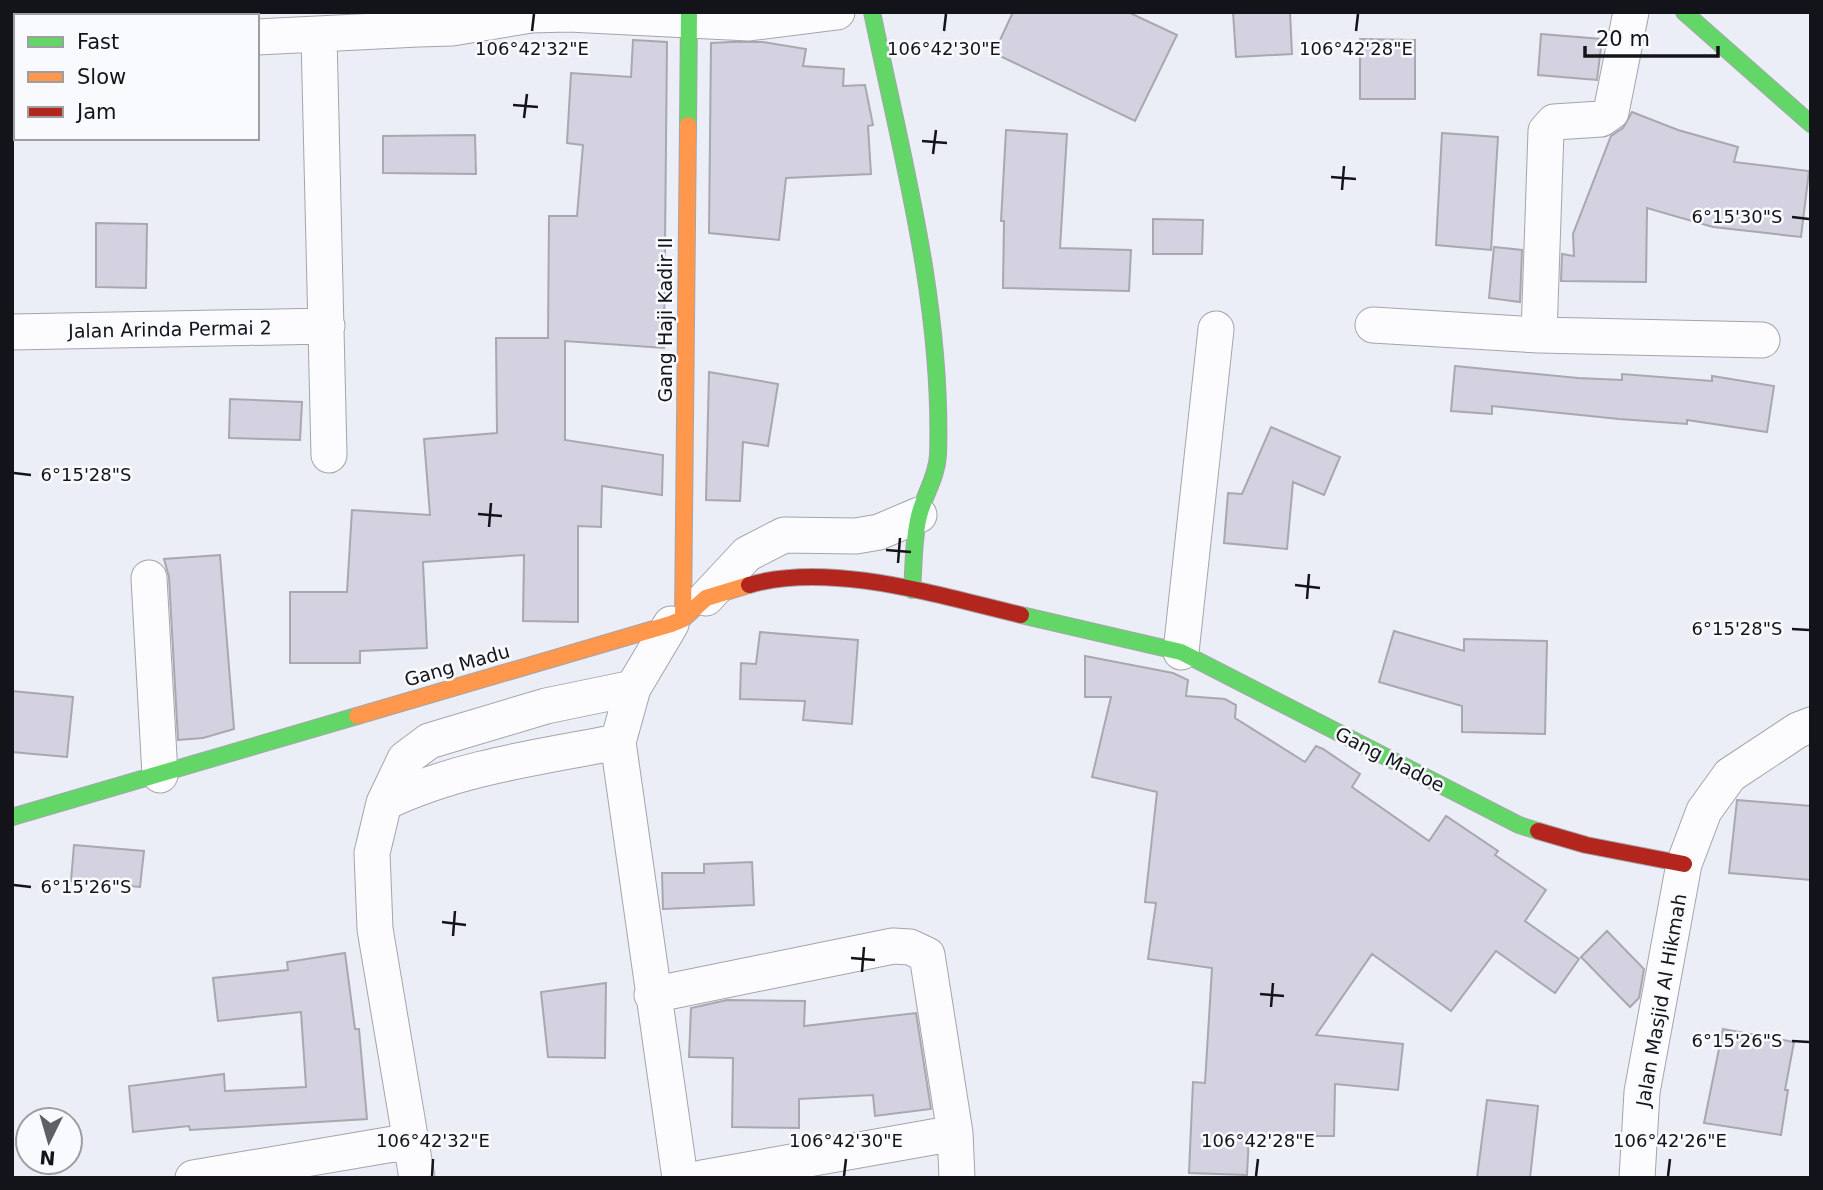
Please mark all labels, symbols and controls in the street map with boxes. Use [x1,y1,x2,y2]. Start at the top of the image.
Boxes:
legend [14,14,259,140]
scale bar [1585,14,1718,58]
text: 20 m [1596,27,1650,51]
text: Fast [77,30,119,54]
text: 106°42'32"E [475,38,589,59]
text: 106°42'30"E [887,38,1001,59]
text: 106°42'28"E [1299,38,1413,59]
text: Slow [77,65,126,89]
text: Jam [75,100,117,124]
text: 6°15'30"S [1692,206,1782,227]
street label: Gang Haji Kadir II [654,237,676,403]
street label: Jalan Arinda Permai 2 [67,316,272,342]
text: 6°15'28"S [41,464,131,485]
text: 6°15'28"S [1692,618,1782,639]
street label: Gang Madu [402,639,512,691]
street label: Gang Madoe [1332,722,1448,796]
text: 6°15'26"S [41,876,131,897]
street label: Jalan Masjid Al Hikmah [1631,892,1691,1109]
text: 6°15'26"S [1692,1030,1782,1051]
north arrow [14,1106,84,1176]
text: 106°42'32"E [376,1130,490,1151]
text: 106°42'30"E [789,1130,903,1151]
text: 106°42'28"E [1201,1130,1315,1151]
text: 106°42'26"E [1613,1130,1727,1151]
text: N [39,1146,56,1170]

